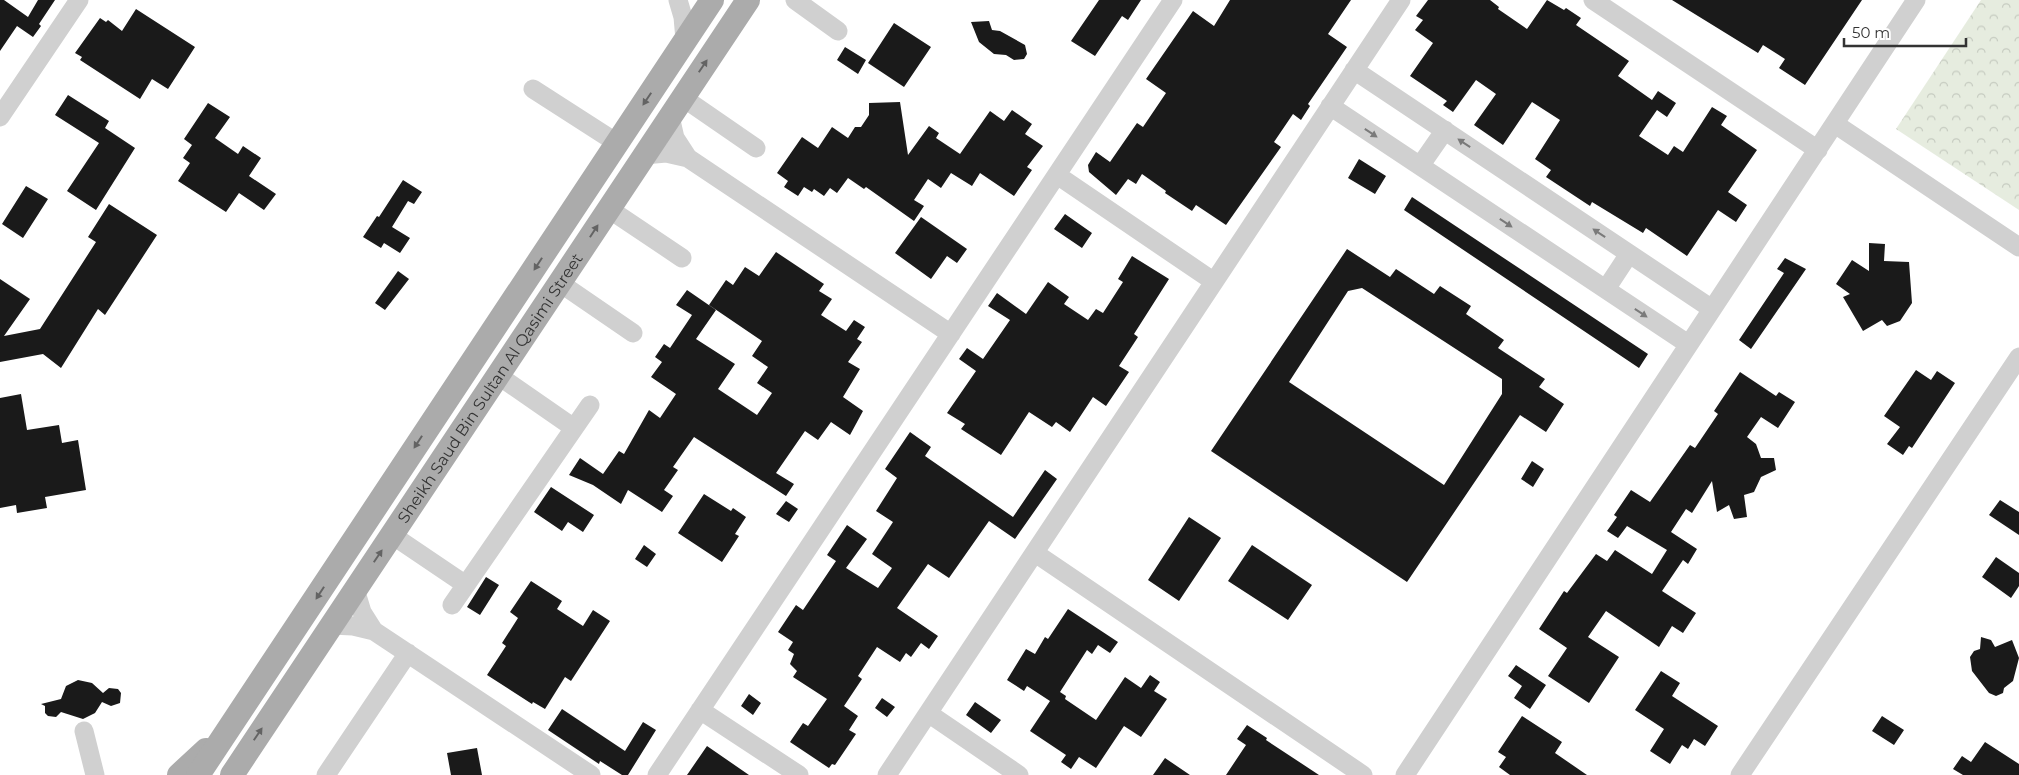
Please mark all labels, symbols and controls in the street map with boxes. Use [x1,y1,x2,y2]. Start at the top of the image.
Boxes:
scale bar [1844,15,1966,47]
text: 50 m [1852,23,1890,42]
one-way arrow [698,60,708,73]
one-way arrow [642,92,651,106]
one-way arrow [1364,128,1377,138]
one-way arrow [1457,138,1470,147]
one-way arrow [1499,218,1513,228]
one-way arrow [590,225,599,238]
one-way arrow [1592,228,1605,238]
street label: Sheikh Saud Bin Sultan Al Qasimi Street [393,249,587,526]
one-way arrow [533,257,542,270]
one-way arrow [1635,308,1648,318]
one-way arrow [413,435,423,449]
one-way arrow [373,549,383,562]
one-way arrow [315,586,325,600]
one-way arrow [254,728,263,741]

